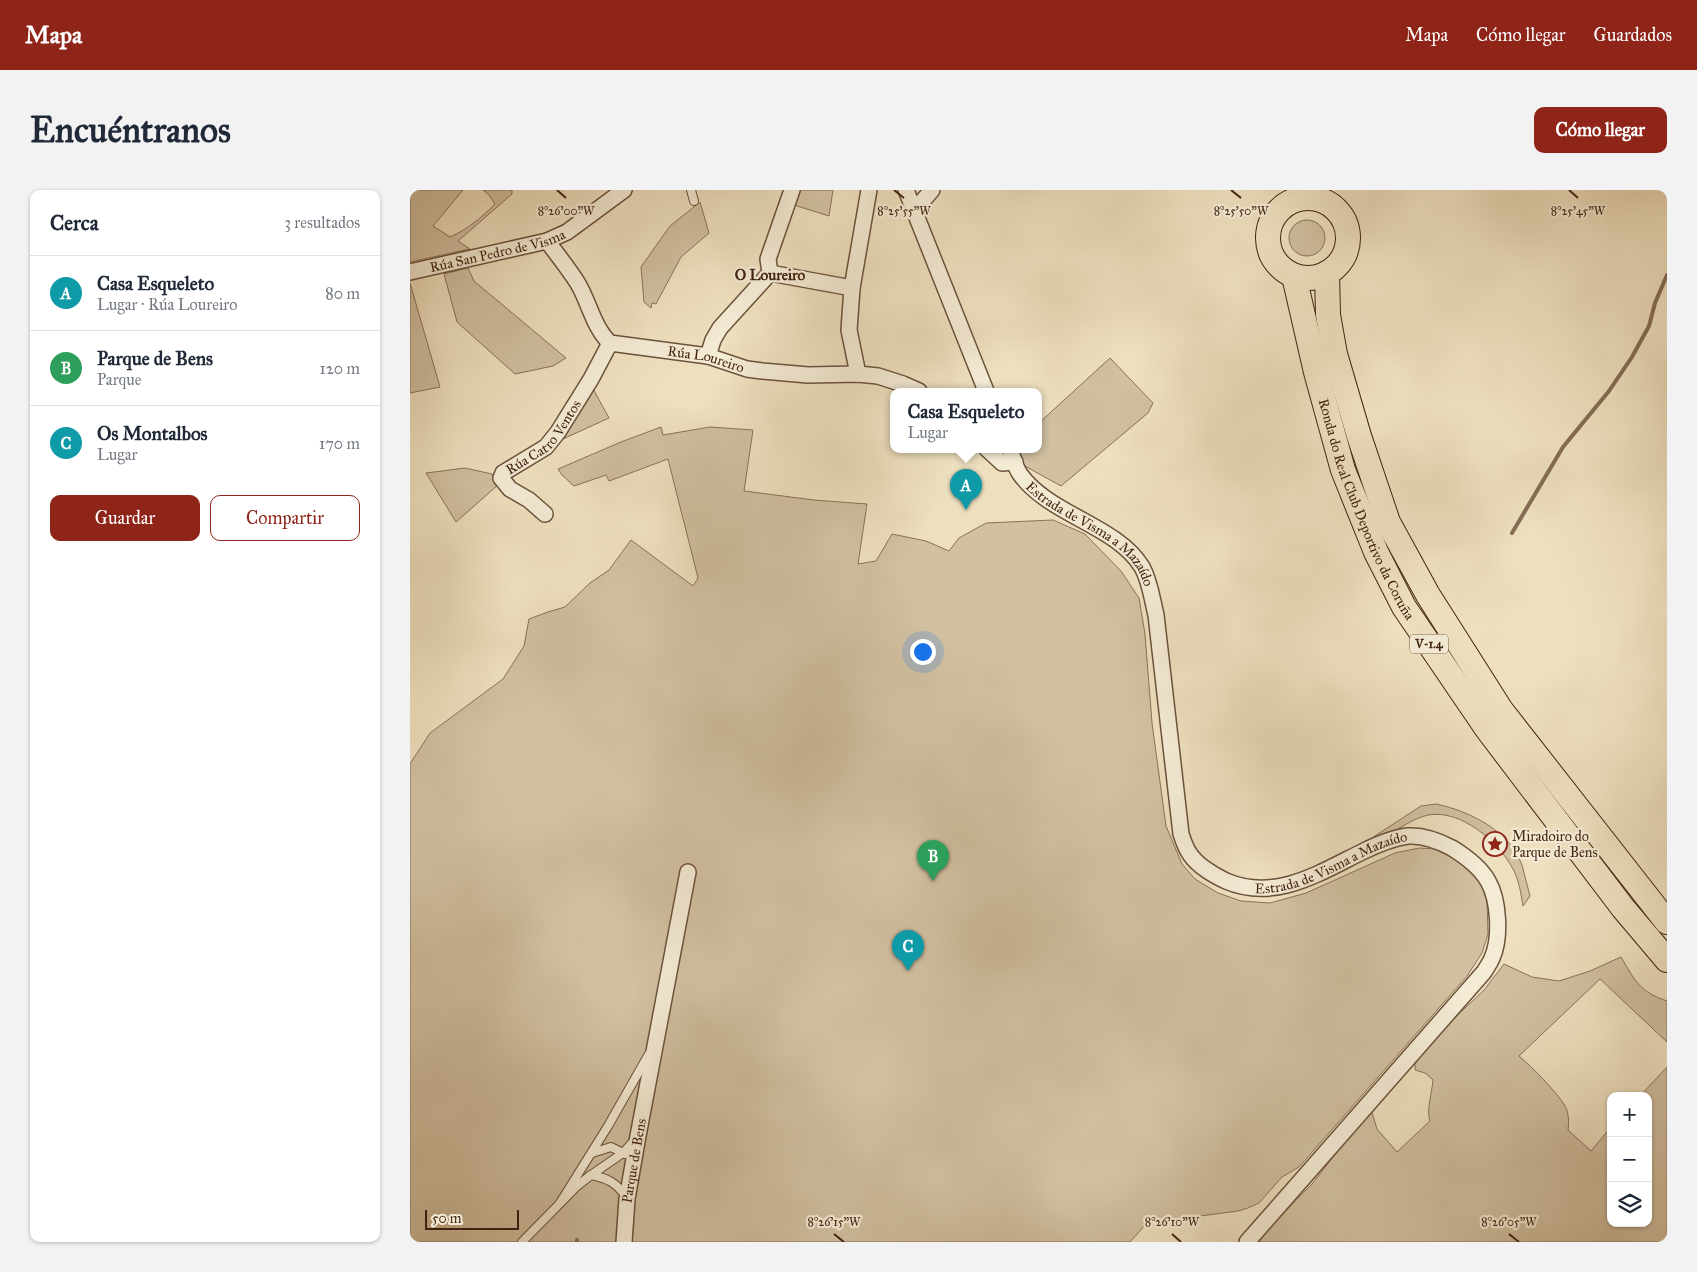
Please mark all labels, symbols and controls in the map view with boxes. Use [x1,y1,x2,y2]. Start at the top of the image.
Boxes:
text: Mapa [25,20,82,50]
text: Mapa [1405,24,1448,46]
text: Cómo llegar [1476,24,1566,46]
text: Guardados [1594,24,1672,46]
button: Cómo llegar [1534,107,1667,153]
text: Encuéntranos [30,109,231,152]
text: 8°26'00"W [538,204,595,218]
text: 8°25'55"W [877,204,931,218]
text: 8°25'50"W [1214,204,1269,218]
text: 8°25'45"W [1551,204,1606,218]
text: Cerca [50,210,99,236]
text: 3 resultados [285,213,360,232]
street label: Rúa San Pedro de Visma [428,225,568,276]
district label: O Loureiro [735,266,806,284]
text: Casa Esqueleto [97,272,214,295]
text: A [61,284,71,303]
text: 80 m [325,284,360,303]
text: Lugar · Rúa Loureiro [97,295,237,314]
street label: Rúa Loureiro [667,342,747,376]
text: Parque de Bens [97,347,213,370]
text: B [61,359,71,378]
text: 120 m [320,359,360,378]
text: Parque [97,370,141,389]
popup [890,388,1042,453]
street label: Rúa Catro Ventos [502,397,584,478]
street label: Ronda do Real Club Deportivo da Coruña [1315,397,1419,623]
text: Casa Esqueleto [907,400,1025,423]
text: Os Montalbos [97,422,208,445]
text: Lugar [907,423,948,442]
text: C [61,434,71,453]
text: 170 m [319,434,360,453]
text: Lugar [97,445,138,464]
pin: A [950,469,982,510]
street label: Estrada de Visma a Mazaído [1022,478,1158,588]
button: Guardar [50,495,200,541]
button: Compartir [210,495,360,541]
road number: V-1.4 [1410,634,1448,654]
your location [910,639,936,665]
street label: Estrada de Visma a Mazaído [1255,828,1408,897]
place label: Miradoiro do Parque de Bens [1512,828,1598,862]
place icon: Miradoiro do Parque de Bens [1482,831,1508,857]
pin: B [917,840,949,881]
pin: C [892,930,924,971]
map controls [1607,1092,1652,1227]
button: + [1607,1092,1652,1137]
street label: Parque de Bens [618,1117,650,1204]
button: − [1607,1137,1652,1182]
button: layers [1607,1182,1652,1227]
scale bar [425,1207,519,1230]
text: 50 m [432,1210,461,1227]
text: 8°26'15"W [808,1215,861,1229]
text: 8°26'10"W [1145,1215,1200,1229]
text: 8°26'05"W [1481,1215,1537,1229]

